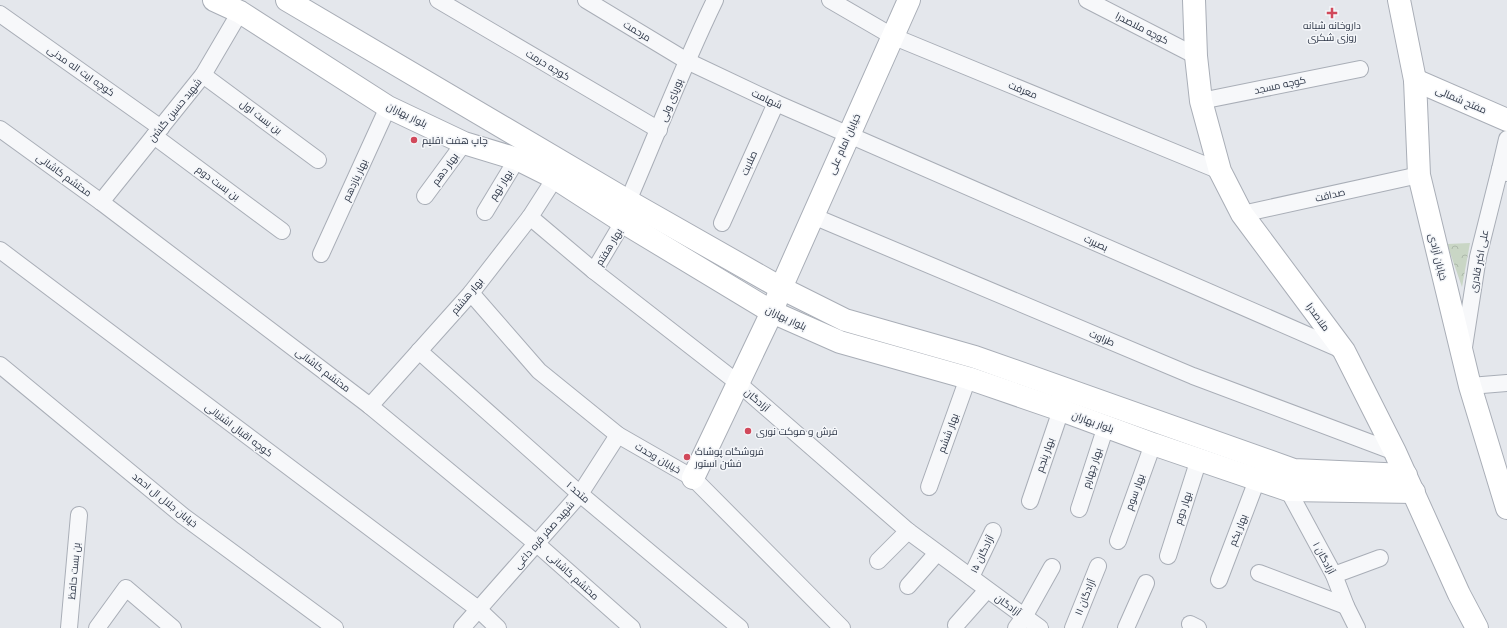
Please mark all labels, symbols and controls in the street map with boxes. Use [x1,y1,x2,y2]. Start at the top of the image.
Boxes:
marker: داروخانه شبانه روزی شکری [1327,8,1337,18]
street label: کوچه ملاصدرا [1113,9,1171,47]
street label: مرحمت [621,18,653,44]
place label: داروخانه شبانه روزی شکری [1303,19,1361,44]
street label: کوچه ایت اله مدنی [45,43,117,99]
street label: کوچه حرمت [524,47,572,83]
street label: کوچه مسجد [1253,73,1307,97]
street label: شهید حسین گلشن [145,76,205,144]
street label: پوریای ولی [656,76,686,123]
street label: معرفت [1007,78,1039,102]
street label: مفتح شمالی [1433,83,1489,117]
street label: شهامت [750,86,784,112]
street label: بن بست اول [237,97,285,137]
street label: بلوار بهاران [384,100,430,130]
street label: خیابان امام علی [825,112,864,177]
place label: چاپ هفت اقلیم [422,134,488,148]
marker: چاپ هفت اقلیم [409,135,419,145]
street label: صلابت [738,149,760,177]
street label: بهار دهم [429,150,462,188]
street label: محتشم کاشانی [33,151,94,200]
street label: بهار یازدهم [340,157,371,204]
street label: بن بست دوم [193,163,242,204]
street label: بهار نهم [487,167,516,203]
street label: صداقت [1314,185,1346,205]
street label: بهار هفتم [593,226,626,269]
street label: علی اکبر قادری [1467,228,1491,293]
street label: بصیرت [1082,232,1110,254]
street label: خیابان آزادی [1426,232,1450,282]
street label: بهار هشتم [448,275,487,318]
street label: ملاصدرا [1303,300,1333,334]
street label: بلوار بهاران [763,303,809,333]
street label: طراوت [1087,327,1117,349]
street label: محتشم کاشانی [292,345,353,396]
street label: آزادگان [742,386,773,415]
street label: کوچه اقبال اشتیانی [203,400,275,460]
street label: بلوار بهاران [1070,408,1116,436]
street label: بهار ششم [935,411,962,455]
place label: فرش و موکت نوری [756,425,837,438]
marker: فرش و موکت نوری [743,426,753,436]
street label: بهار پنجم [1033,436,1058,474]
street label: خیابان وحدت [633,440,683,476]
place label: فروشگاه پوشاک فشن استور [694,445,764,470]
street label: بهار چهارم [1079,446,1106,490]
marker: فروشگاه پوشاک فشن استور [682,452,692,462]
street label: خیابان جلال ال احمد [130,470,200,530]
street label: بهار سوم [1122,472,1149,512]
street label: متحد ۱ [564,478,592,506]
street label: بهار دوم [1172,490,1195,527]
street label: شهید صفر قره داغی [511,498,577,572]
street label: بهار یکم [1226,512,1251,548]
street label: آزادگان ۱۵ [967,533,997,575]
street label: آزادگان ۱ [1310,539,1338,577]
street label: بن بست حافظ [65,542,83,600]
street label: محتشم کاشانی [544,549,602,603]
street label: آزادگان ۱۱ [1072,577,1098,617]
street label: آزادگان [992,591,1024,619]

